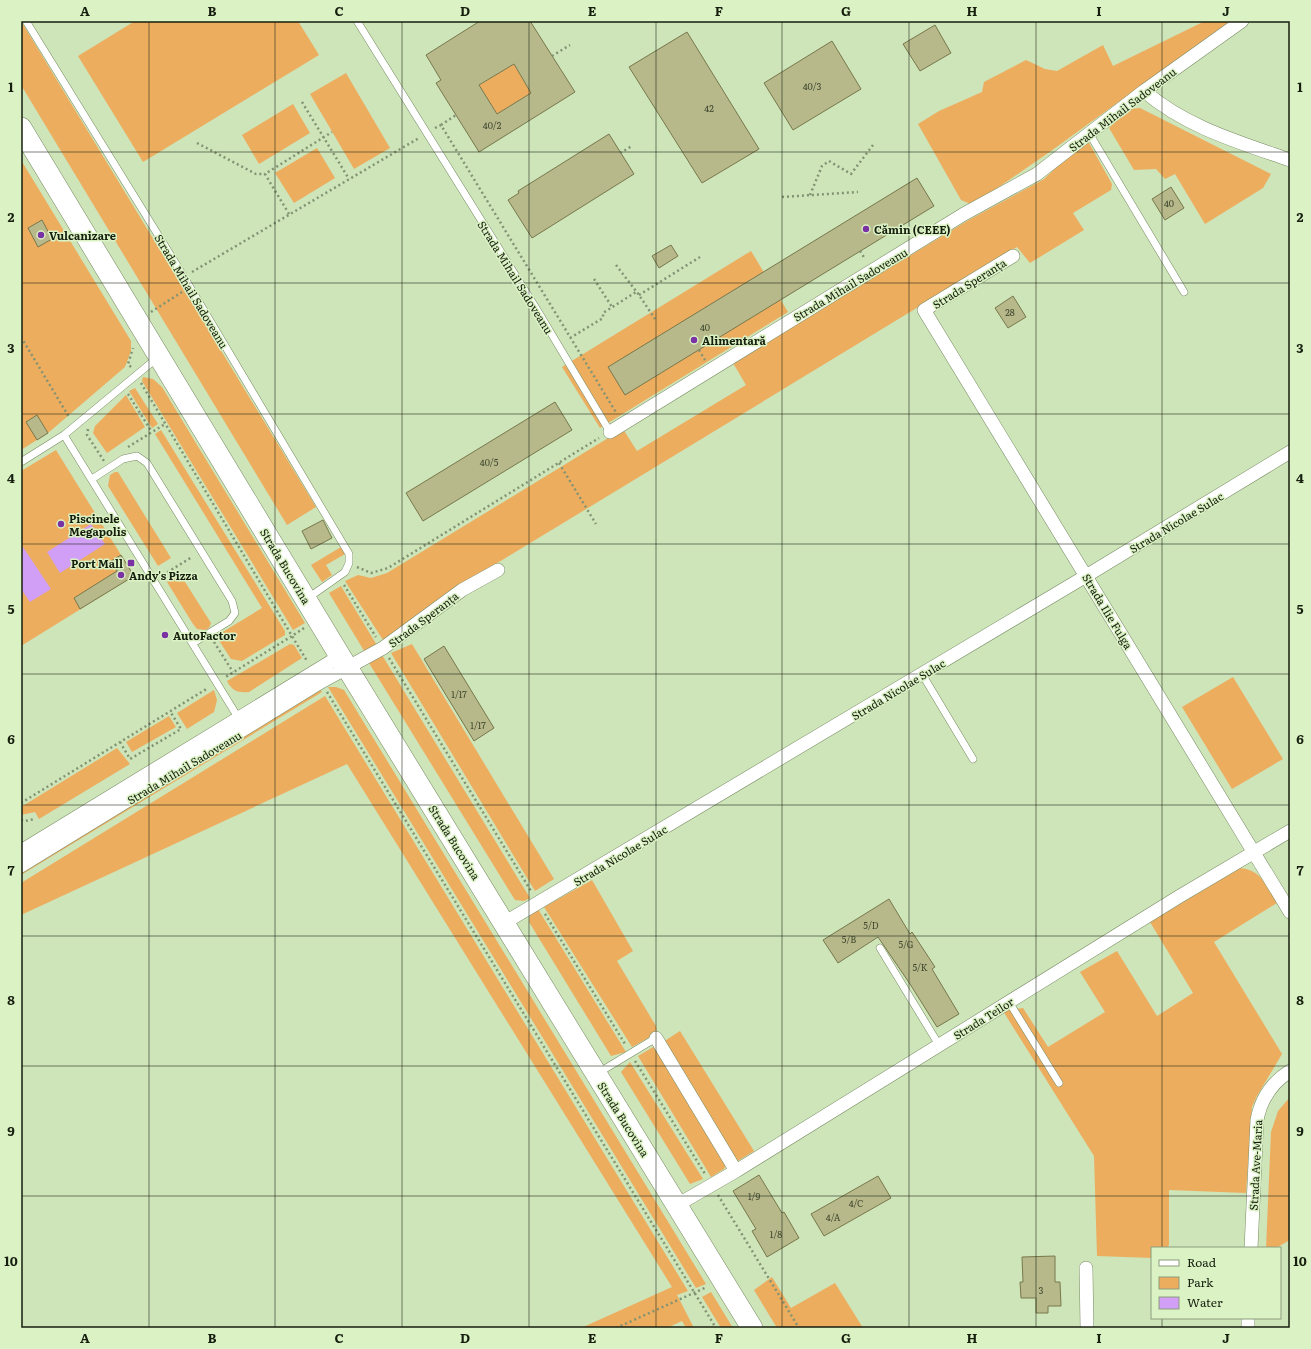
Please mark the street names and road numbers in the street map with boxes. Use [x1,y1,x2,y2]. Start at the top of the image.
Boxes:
street label: Strada Mihail Sadoveanu [1065,63,1179,155]
street label: Strada Mihail Sadoveanu [475,217,557,337]
street label: Strada Mihail Sadoveanu [151,231,233,351]
street label: Strada Mihail Sadoveanu [790,243,910,325]
street label: Strada Speranța [929,254,1009,312]
street label: Strada Nicolae Sulac [1126,487,1226,556]
street label: Strada Bucovina [257,525,315,607]
street label: Strada Ilie Fulga [1079,570,1137,652]
street label: Strada Speranța [385,587,461,651]
street label: Strada Nicolae Sulac [848,654,948,723]
street label: Strada Mihail Sadoveanu [124,726,244,808]
street label: Strada Bucovina [425,801,485,883]
street label: Strada Nicolae Sulac [570,820,670,889]
street label: Strada Teilor [950,993,1017,1043]
street label: Strada Bucovina [594,1078,654,1160]
street label: Strada Ave-Maria [1245,1119,1265,1211]

